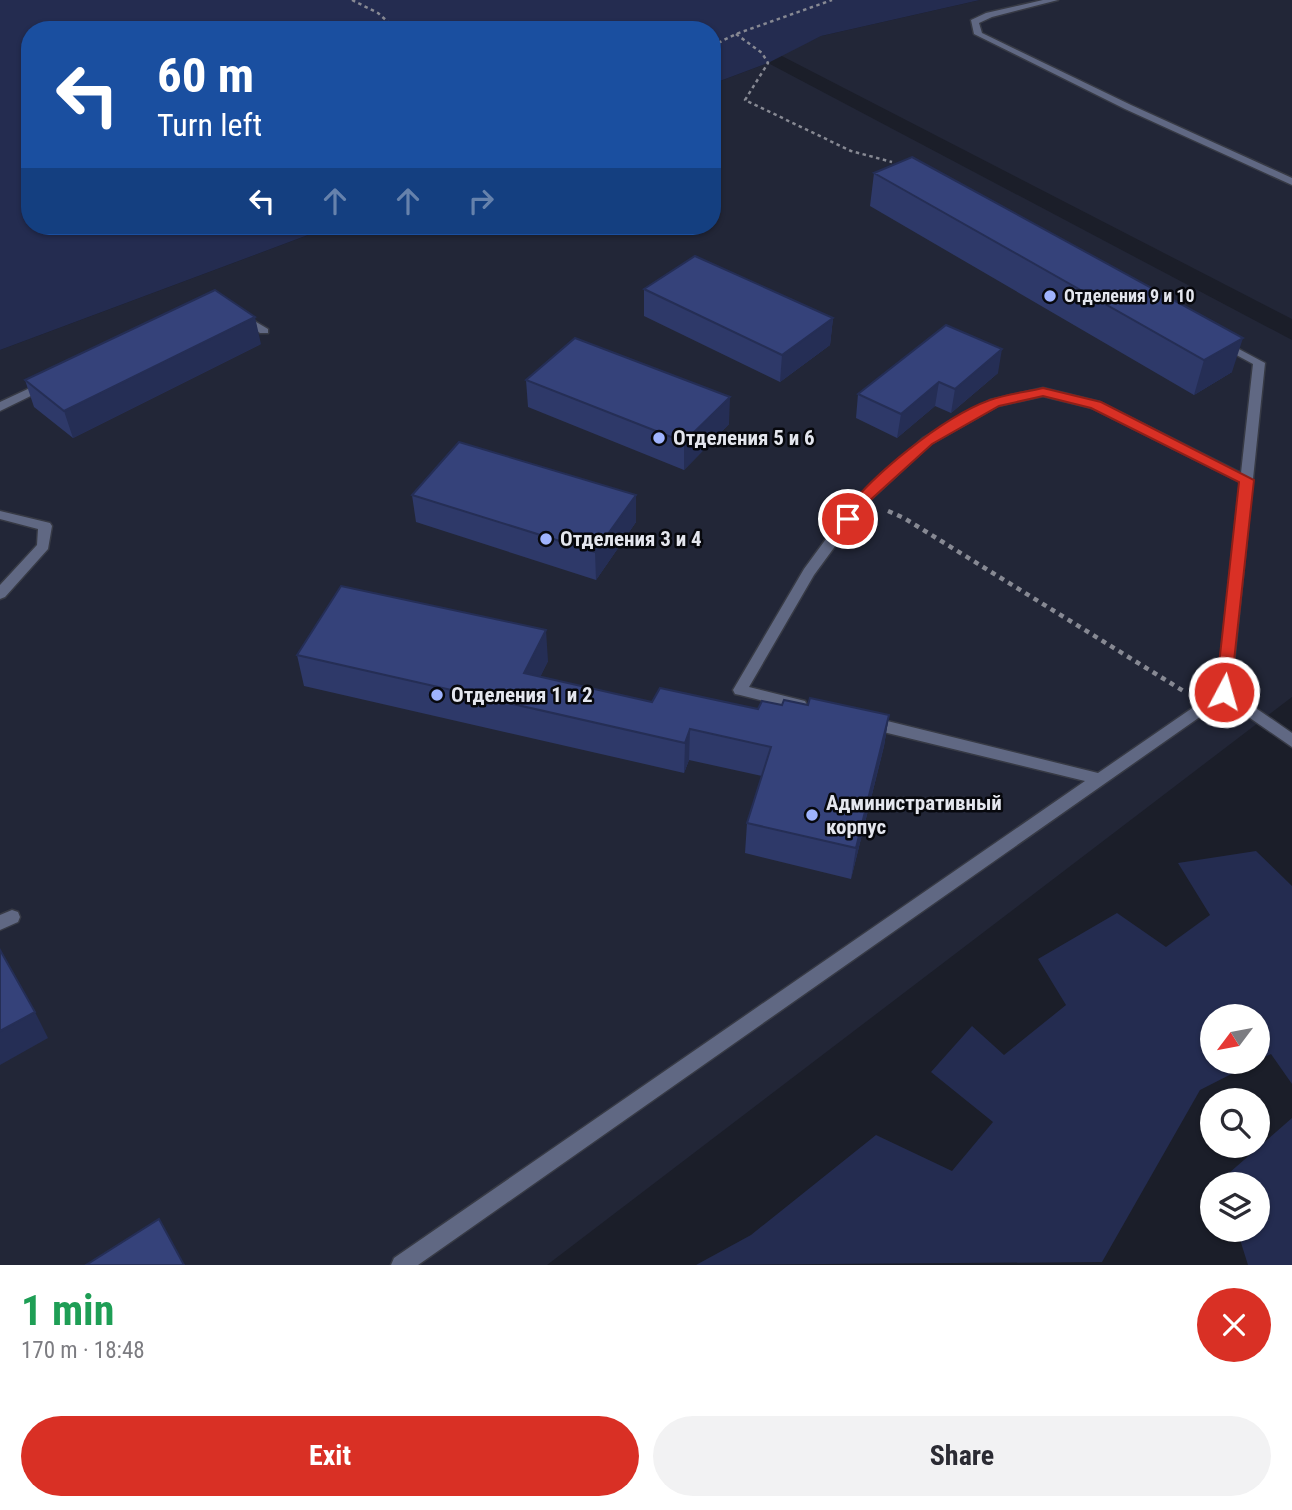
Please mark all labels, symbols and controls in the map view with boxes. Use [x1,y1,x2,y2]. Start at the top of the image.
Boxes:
text: 60 m [157,47,254,104]
icon: left [42,49,133,140]
text: Turn left [157,106,262,144]
icon: left [243,182,281,220]
icon: ahead [316,182,354,220]
icon: ahead [389,182,427,220]
icon: right [462,182,500,220]
place label: Отделения 9 и 10 [1064,285,1195,306]
marker: Отделения 9 и 10 [1042,288,1058,304]
place label: Отделения 5 и 6 [673,426,815,450]
marker: Отделения 5 и 6 [651,430,667,446]
pin [818,489,878,549]
icon: arrive [829,500,867,538]
place label: Отделения 3 и 4 [560,527,702,551]
marker: Отделения 3 и 4 [538,531,554,547]
position arrow [1187,655,1261,729]
place label: Отделения 1 и 2 [451,683,593,707]
marker: Отделения 1 и 2 [429,687,445,703]
place label: Административный корпус [826,791,1002,839]
marker: Административный корпус [804,807,820,823]
north arrow [1200,1004,1270,1074]
map controls [1200,1004,1270,1242]
button: search [1200,1088,1270,1158]
button: layers [1200,1172,1270,1242]
text: 1 min [21,1286,114,1335]
button: close [1197,1288,1271,1362]
text: 170 m · 18:48 [21,1337,145,1364]
button: Exit [21,1416,639,1496]
button: Share [653,1416,1271,1496]

